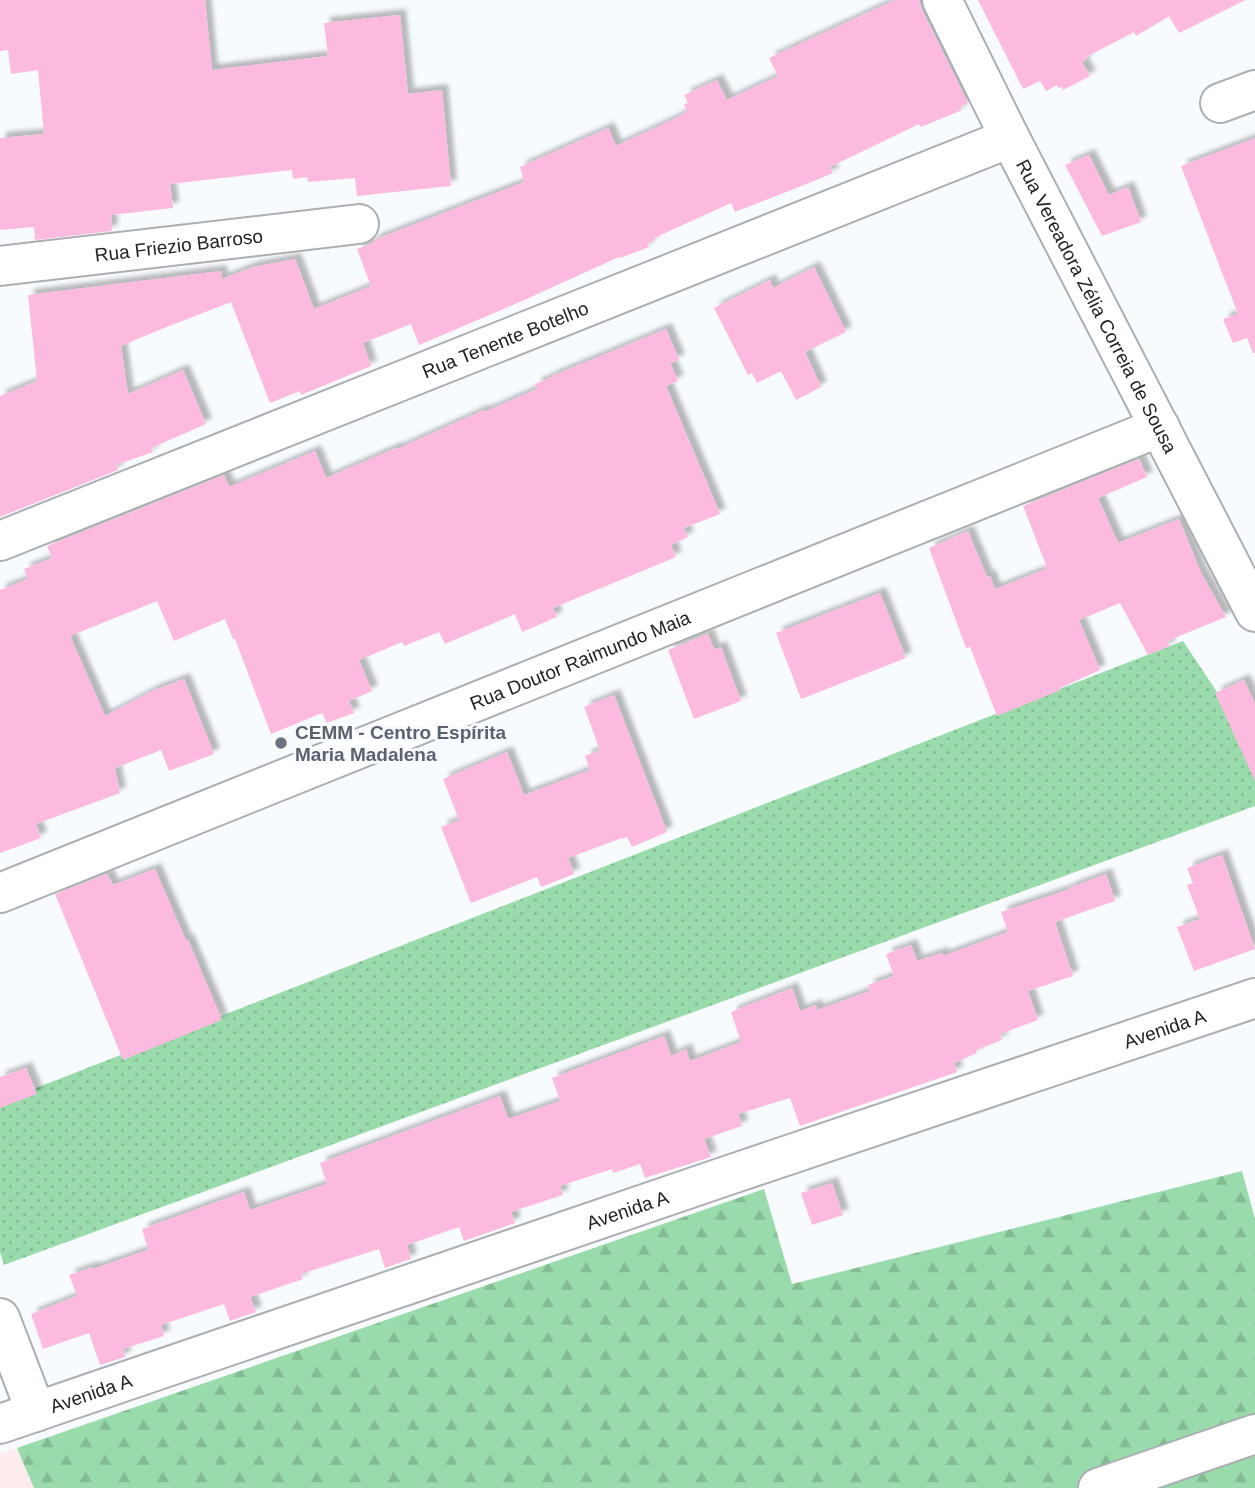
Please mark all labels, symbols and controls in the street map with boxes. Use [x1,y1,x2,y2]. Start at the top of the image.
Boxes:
street label: Rua Vereadora Zélia Correia de Sousa [1012,156,1182,457]
street label: Rua Friezio Barroso [94,225,264,265]
street label: Rua Tenente Botelho [419,297,591,382]
street label: Rua Doutor Raimundo Maia [467,606,694,714]
place label: CEMM - Centro Espírita Maria Madalena [295,722,507,765]
marker: CEMM - Centro Espírita Maria Madalena [273,735,289,751]
street label: Avenida A [1121,1005,1209,1052]
street label: Avenida A [584,1186,671,1233]
street label: Avenida A [47,1369,135,1417]

